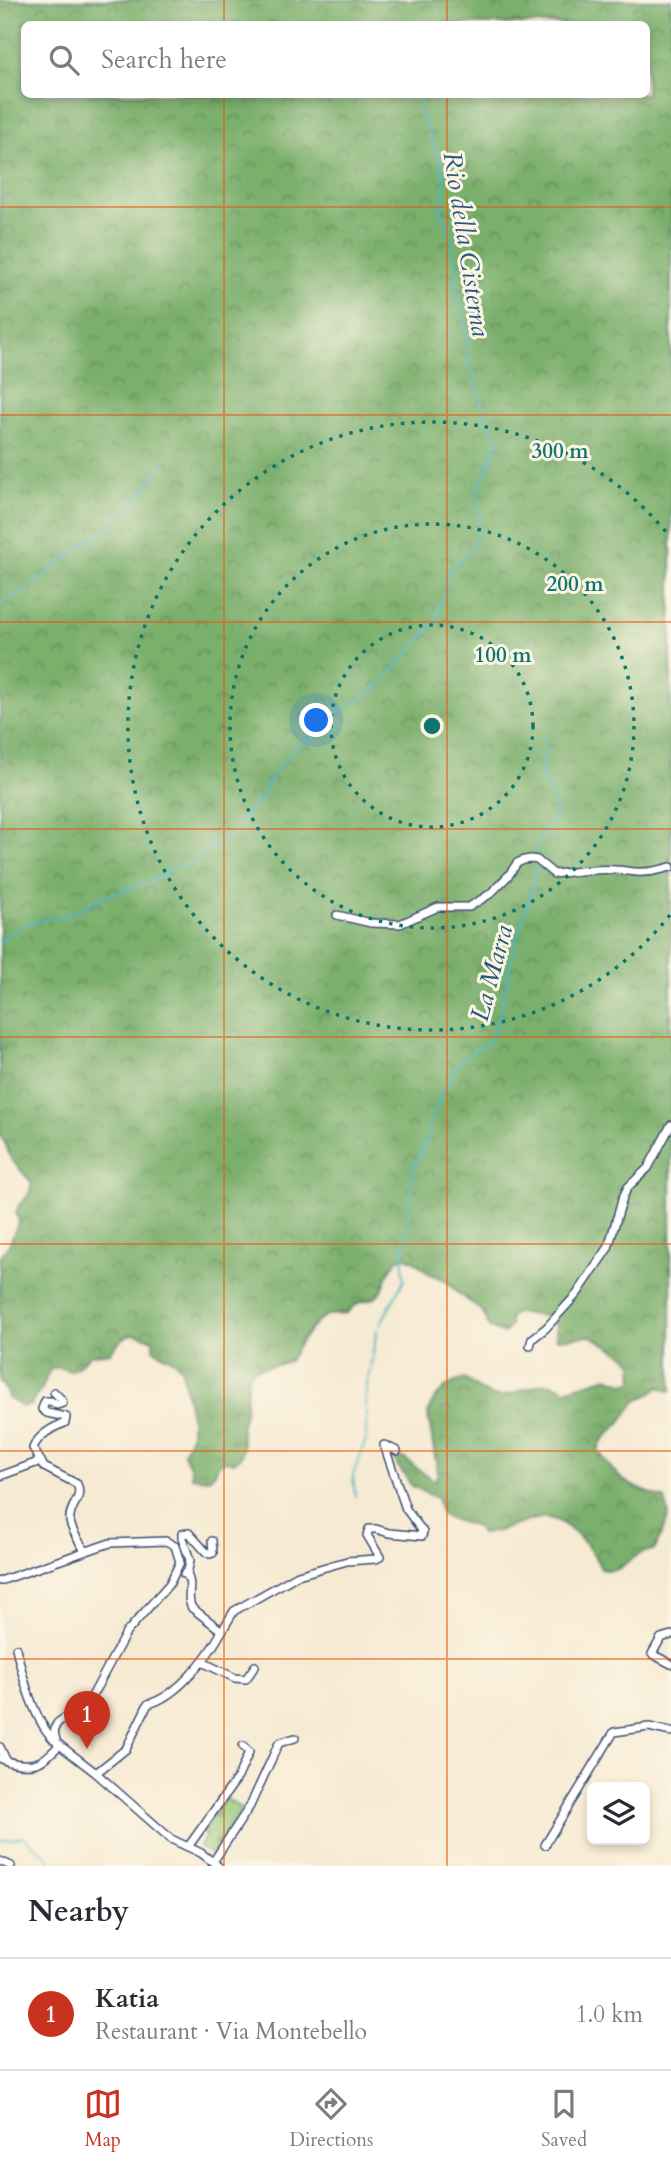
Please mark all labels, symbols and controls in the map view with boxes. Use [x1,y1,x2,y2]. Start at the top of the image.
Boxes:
search box [21,21,650,98]
icon: search [45,41,83,79]
text: Search here [101,42,227,77]
water label: Rio della Cisterna [435,149,498,339]
text: 300 m [531,437,589,466]
text: 200 m [546,570,604,599]
text: 100 m [474,641,532,670]
your location [299,703,333,737]
centre of rings [420,714,444,738]
water label: La Marra [462,921,521,1025]
pin: 1 [64,1691,110,1749]
map controls [587,1782,650,1845]
button: layers [587,1782,650,1845]
text: Nearby [28,1891,129,1932]
text: Katia [95,1981,159,2016]
text: 1 [45,1999,57,2030]
text: 1.0 km [576,1999,643,2030]
text: Restaurant · Via Montebello [95,2016,367,2047]
tab: Map [84,2085,122,2153]
tab: Directions [290,2085,373,2153]
tab: Saved [541,2085,587,2153]

